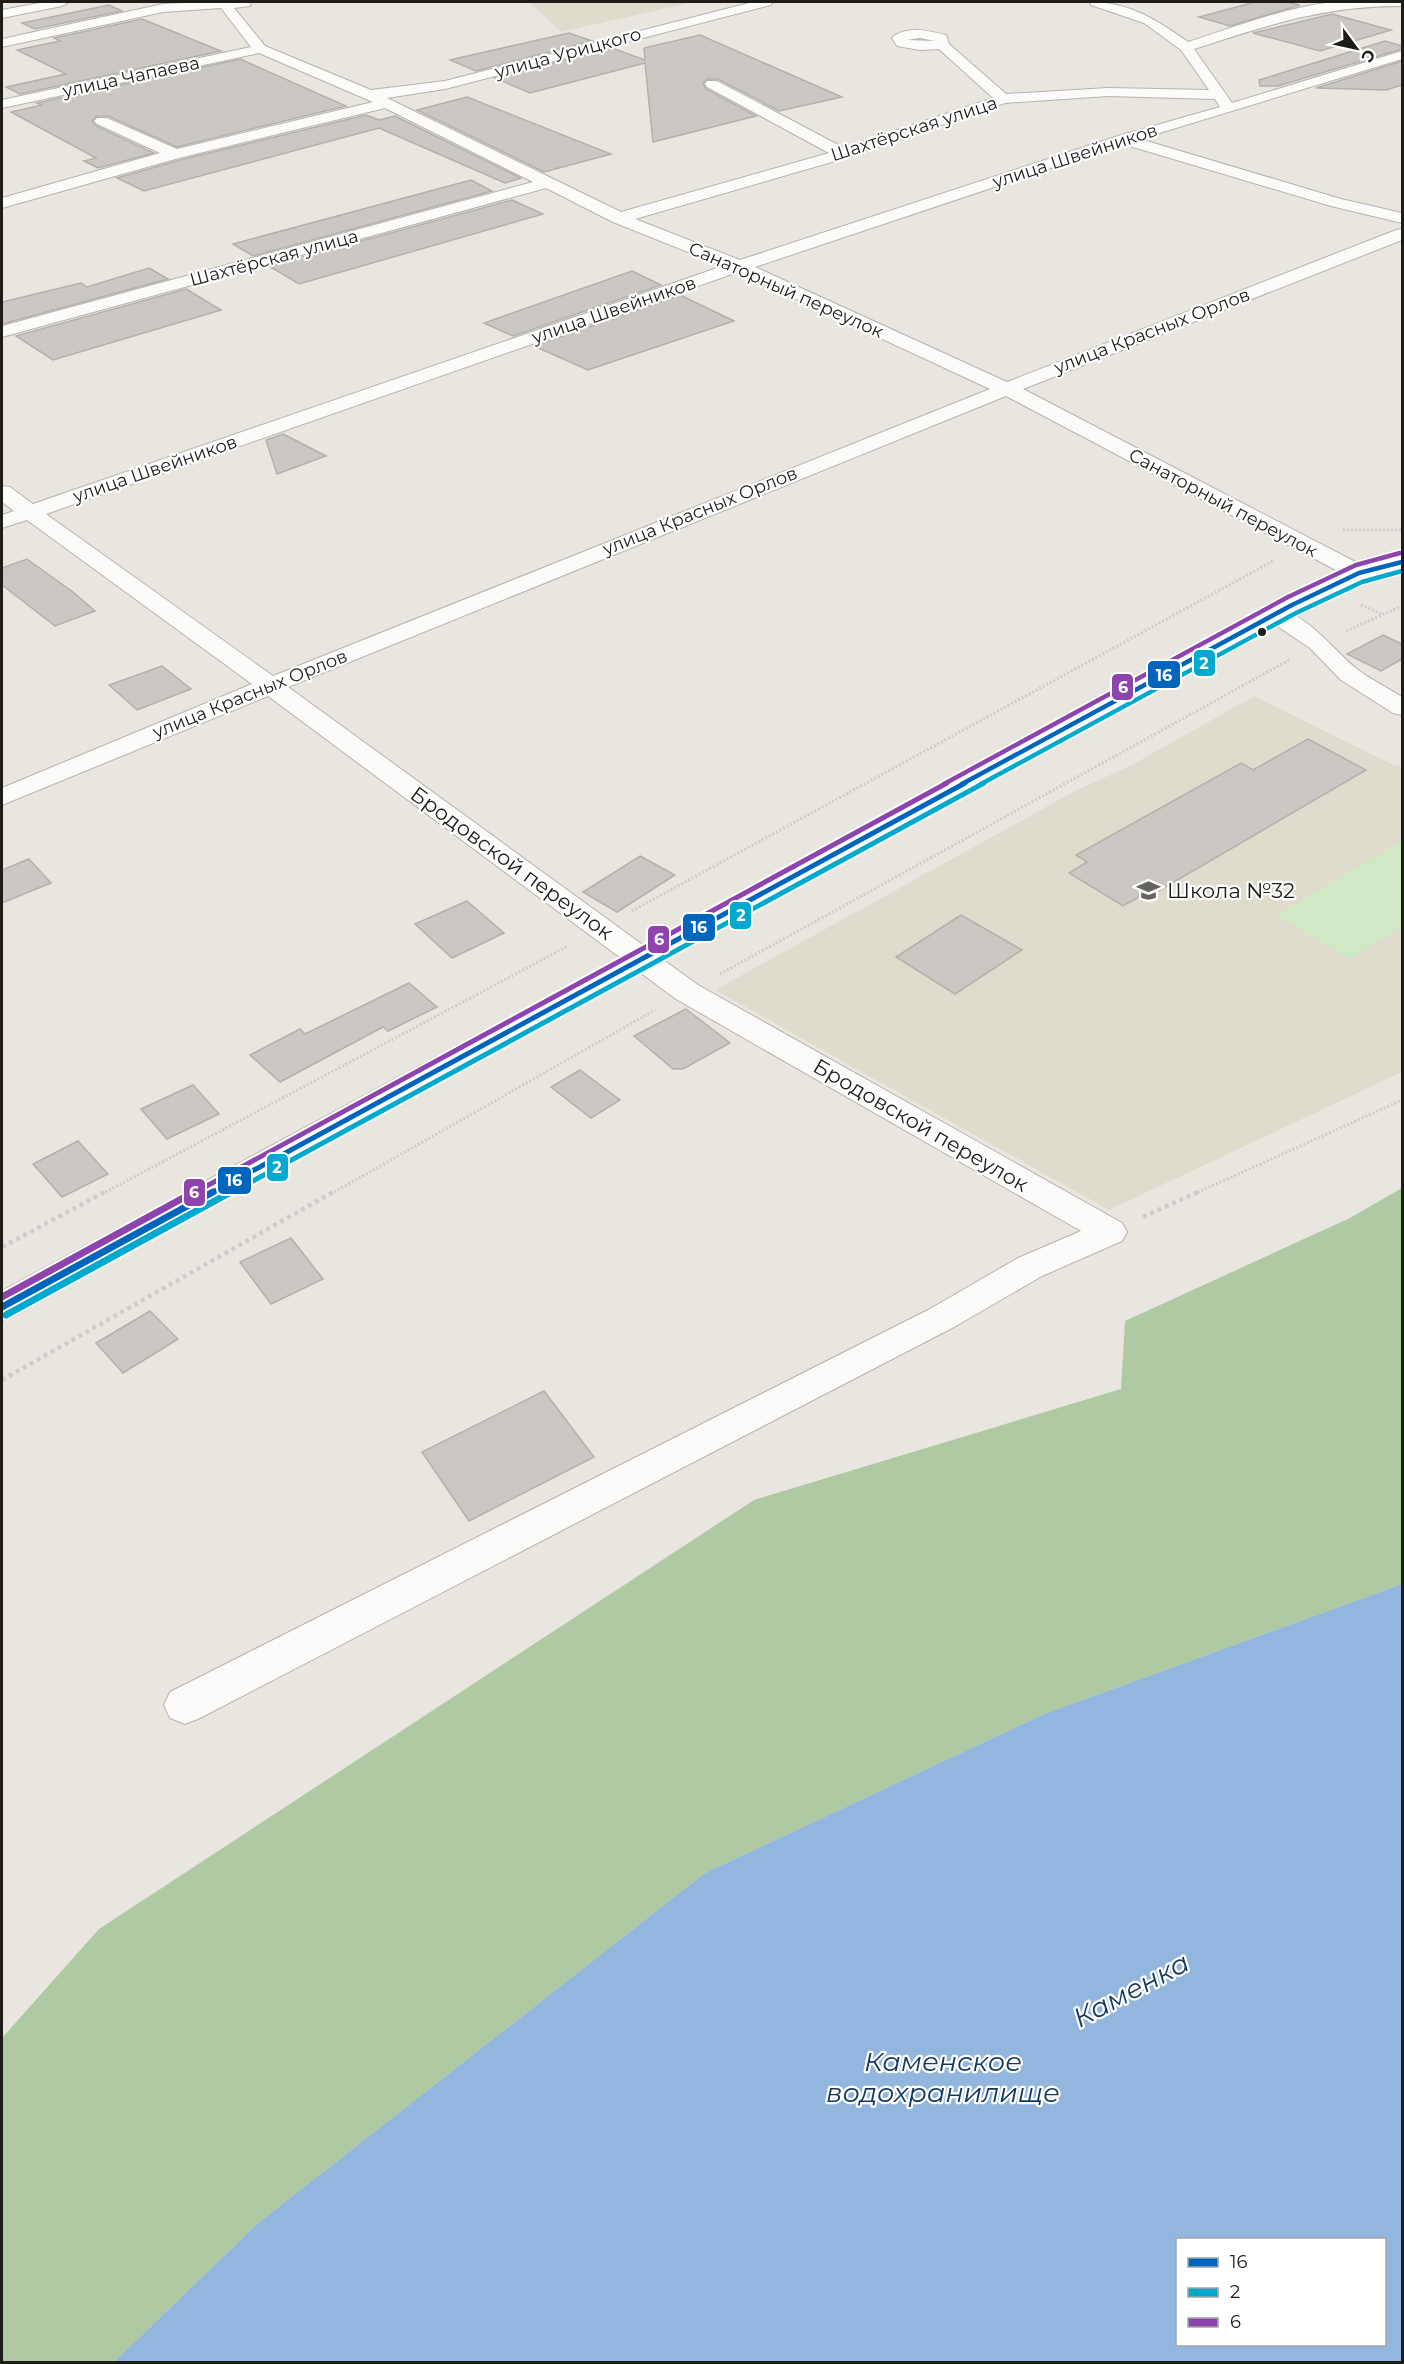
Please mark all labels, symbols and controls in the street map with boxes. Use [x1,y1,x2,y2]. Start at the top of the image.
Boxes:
north arrow [1326,18,1386,78]
street label: улица Урицкого [491,23,644,83]
text: С [1357,46,1379,66]
street label: улица Чапаева [60,52,201,102]
street label: Шахтёрская улица [828,92,1000,166]
street label: улица Швейников [989,119,1160,193]
street label: Шахтёрская улица [187,225,361,291]
street label: Санаторный переулок [685,237,887,343]
street label: улица Швейников [528,272,699,349]
street label: улица Красных Орлов [1050,283,1253,379]
street label: улица Швейников [69,431,240,508]
street label: Санаторный переулок [1125,444,1322,562]
street label: улица Красных Орлов [598,462,801,561]
unlabelled marker [1256,626,1268,638]
street label: улица Красных Орлов [148,645,351,744]
line badge: 2 [1193,649,1216,677]
text: 2 [1199,654,1209,673]
line badge: 16 [1147,660,1181,689]
text: 16 [1156,666,1172,685]
line badge: 6 [1111,673,1134,701]
text: 6 [1118,678,1128,697]
street label: Бродовской переулок [406,781,618,945]
school or university icon: Школа №32 [1136,877,1162,903]
place label: Школа №32 [1167,878,1295,903]
line badge: 2 [729,901,752,930]
text: 2 [736,906,746,925]
line badge: 16 [682,913,716,942]
text: 16 [691,918,707,937]
line badge: 6 [647,925,670,954]
text: 6 [654,930,664,949]
street label: Бродовской переулок [809,1053,1033,1197]
line badge: 2 [266,1153,289,1182]
text: 2 [272,1158,282,1177]
line badge: 16 [217,1166,252,1195]
text: 16 [226,1171,242,1190]
line badge: 6 [183,1178,206,1207]
text: 6 [189,1183,199,1202]
water label: Каменка [1067,1946,1195,2034]
water label: Каменское водохранилище [826,2045,1060,2109]
legend [1176,2238,1386,2346]
text: 16 [1230,2251,1247,2273]
text: 2 [1230,2281,1240,2303]
text: 6 [1230,2311,1241,2333]

